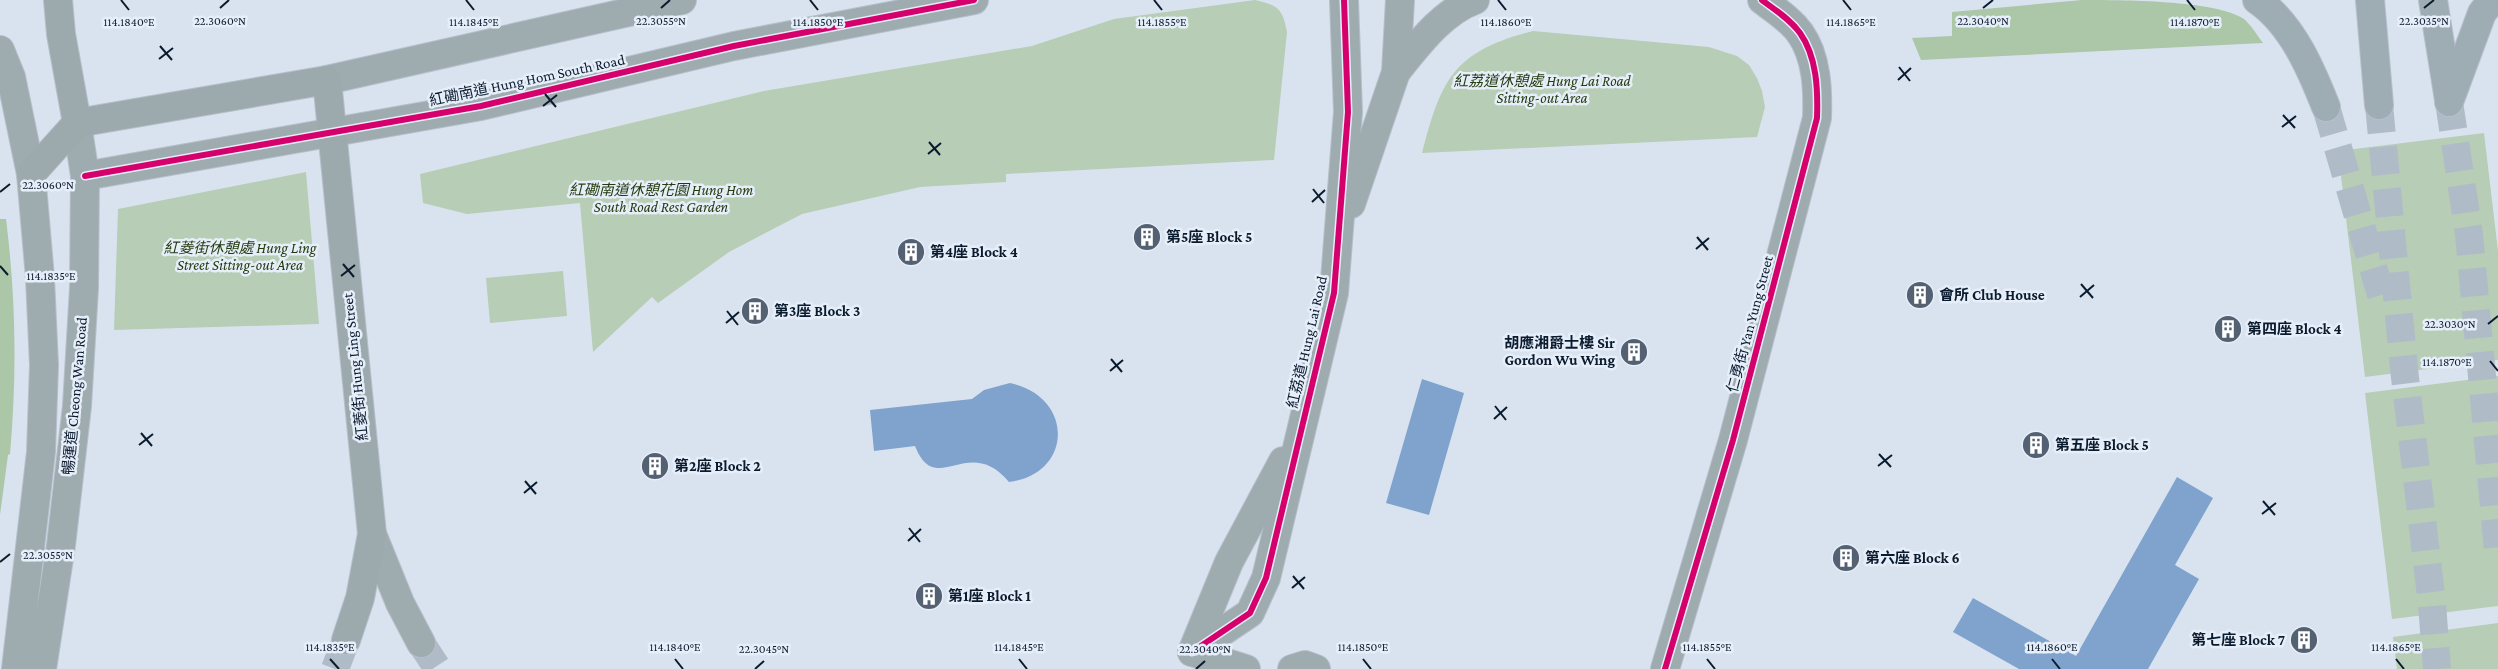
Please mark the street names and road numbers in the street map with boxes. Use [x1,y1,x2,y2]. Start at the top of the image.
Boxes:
street label: 紅磡南道 Hung Hom South Road [428,51,627,110]
street label: 仁勇街 Yan Yung Street [1724,253,1777,394]
street label: 紅荔道 Hung Lai Road [1284,274,1331,410]
street label: 紅菱街 Hung Ling Street [339,291,372,442]
street label: 暢運道 Cheong Wan Road [60,316,91,476]

